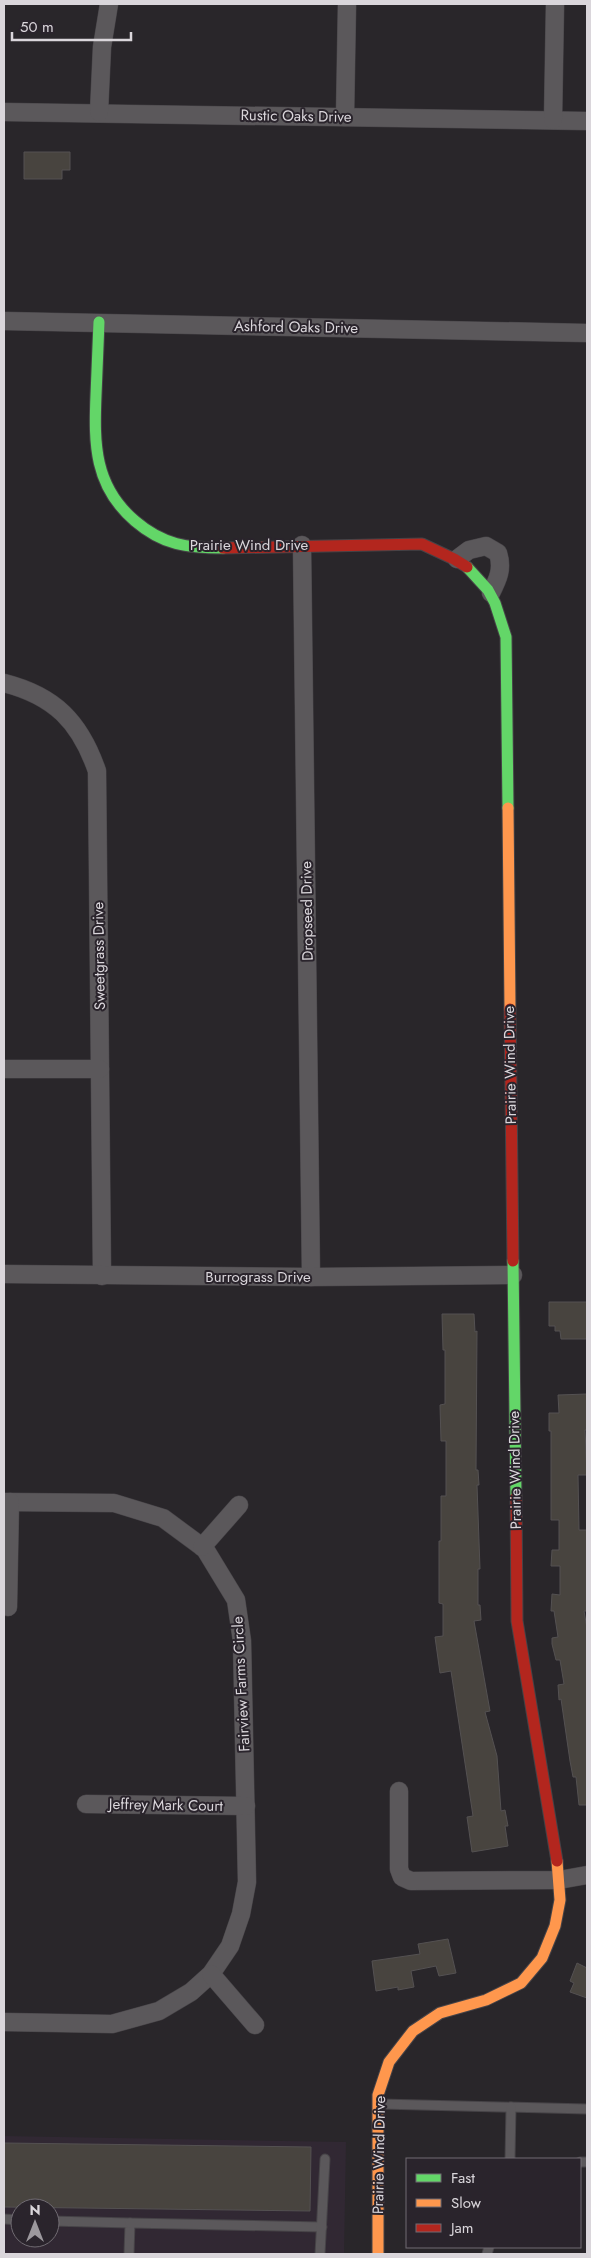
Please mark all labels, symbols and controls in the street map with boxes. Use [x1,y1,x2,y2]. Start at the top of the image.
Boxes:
scale bar [12,10,131,42]
text: 50 m [20,16,54,38]
street label: Rustic Oaks Drive [240,104,352,128]
street label: Ashford Oaks Drive [234,315,358,339]
street label: Prairie Wind Drive [190,534,309,556]
street label: Dropseed Drive [295,861,319,961]
street label: Sweetgrass Drive [87,901,111,1010]
street label: Prairie Wind Drive [498,1005,522,1124]
street label: Burrograss Drive [205,1266,311,1288]
street label: Prairie Wind Drive [503,1410,527,1529]
street label: Fairview Farms Circle [226,1615,256,1752]
street label: Jeffrey Mark Court [107,1793,224,1817]
street label: Prairie Wind Drive [367,2095,391,2214]
legend [406,2158,581,2248]
text: Fast [451,2167,475,2189]
text: Slow [451,2192,482,2214]
north arrow [10,2198,60,2248]
text: N [29,2200,41,2220]
text: Jam [449,2217,474,2239]

